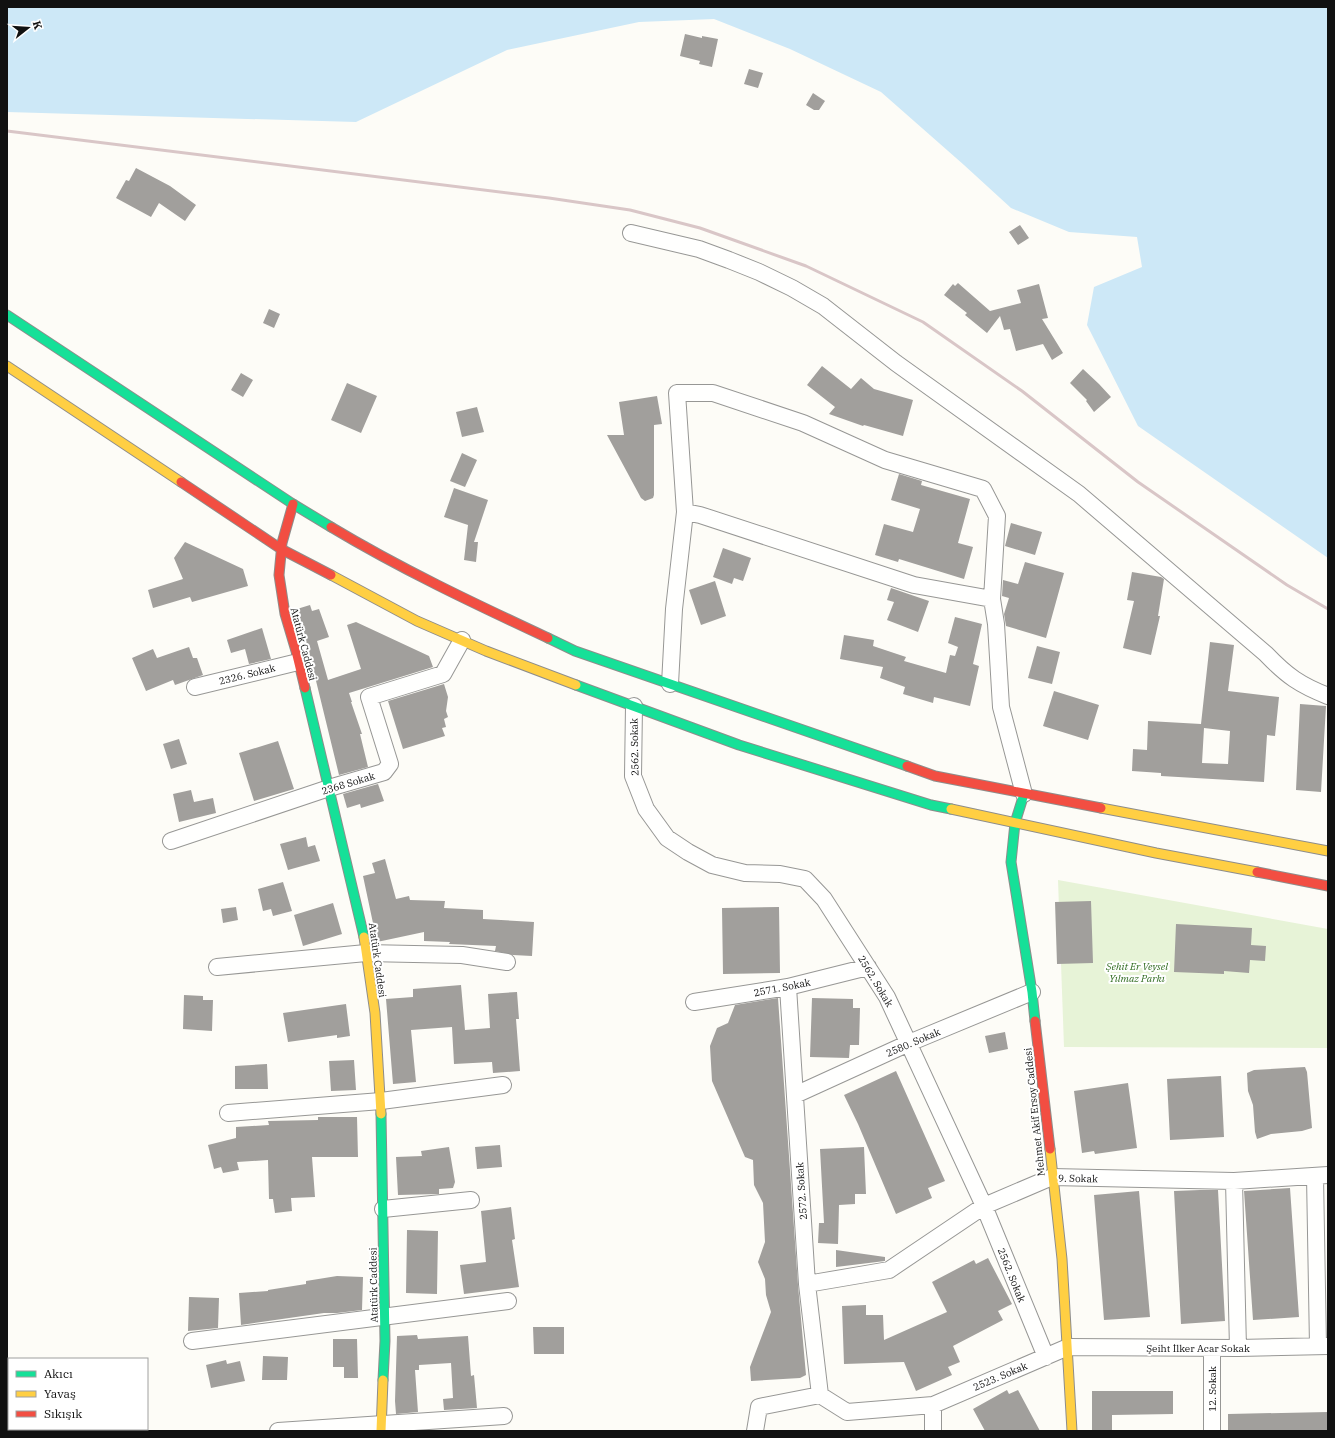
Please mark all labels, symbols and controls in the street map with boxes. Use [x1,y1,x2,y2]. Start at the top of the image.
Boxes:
north arrow [8,8,48,48]
text: K [30,19,46,32]
street label: Atatürk Caddesi [287,606,320,682]
street label: 2326. Sokak [218,661,277,688]
street label: 2562. Sokak [627,718,642,776]
street label: 2368 Sokak [320,769,376,798]
street label: Atatürk Caddesi [366,922,389,998]
street label: 2562. Sokak [855,953,896,1009]
park label: Şehit Er Veysel Yılmaz Parkı [1105,960,1168,985]
street label: 2571. Sokak [753,976,812,999]
street label: 2580. Sokak [884,1025,942,1060]
street label: Mehmet Akif Ersoy Caddesi [1021,1047,1048,1177]
street label: 2572. Sokak [793,1162,810,1220]
street label: 9. Sokak [1058,1172,1098,1185]
street label: 2562. Sokak [995,1246,1028,1304]
street label: Atatürk Caddesi [366,1247,381,1323]
street label: Şeiht İlker Acar Sokak [1146,1342,1250,1355]
legend [8,1358,148,1430]
street label: 2523. Sokak [971,1359,1029,1394]
text: Akıcı [44,1366,73,1381]
street label: 12. Sokak [1206,1366,1219,1412]
text: Yavaş [44,1386,76,1401]
text: Sıkışık [44,1406,82,1421]

